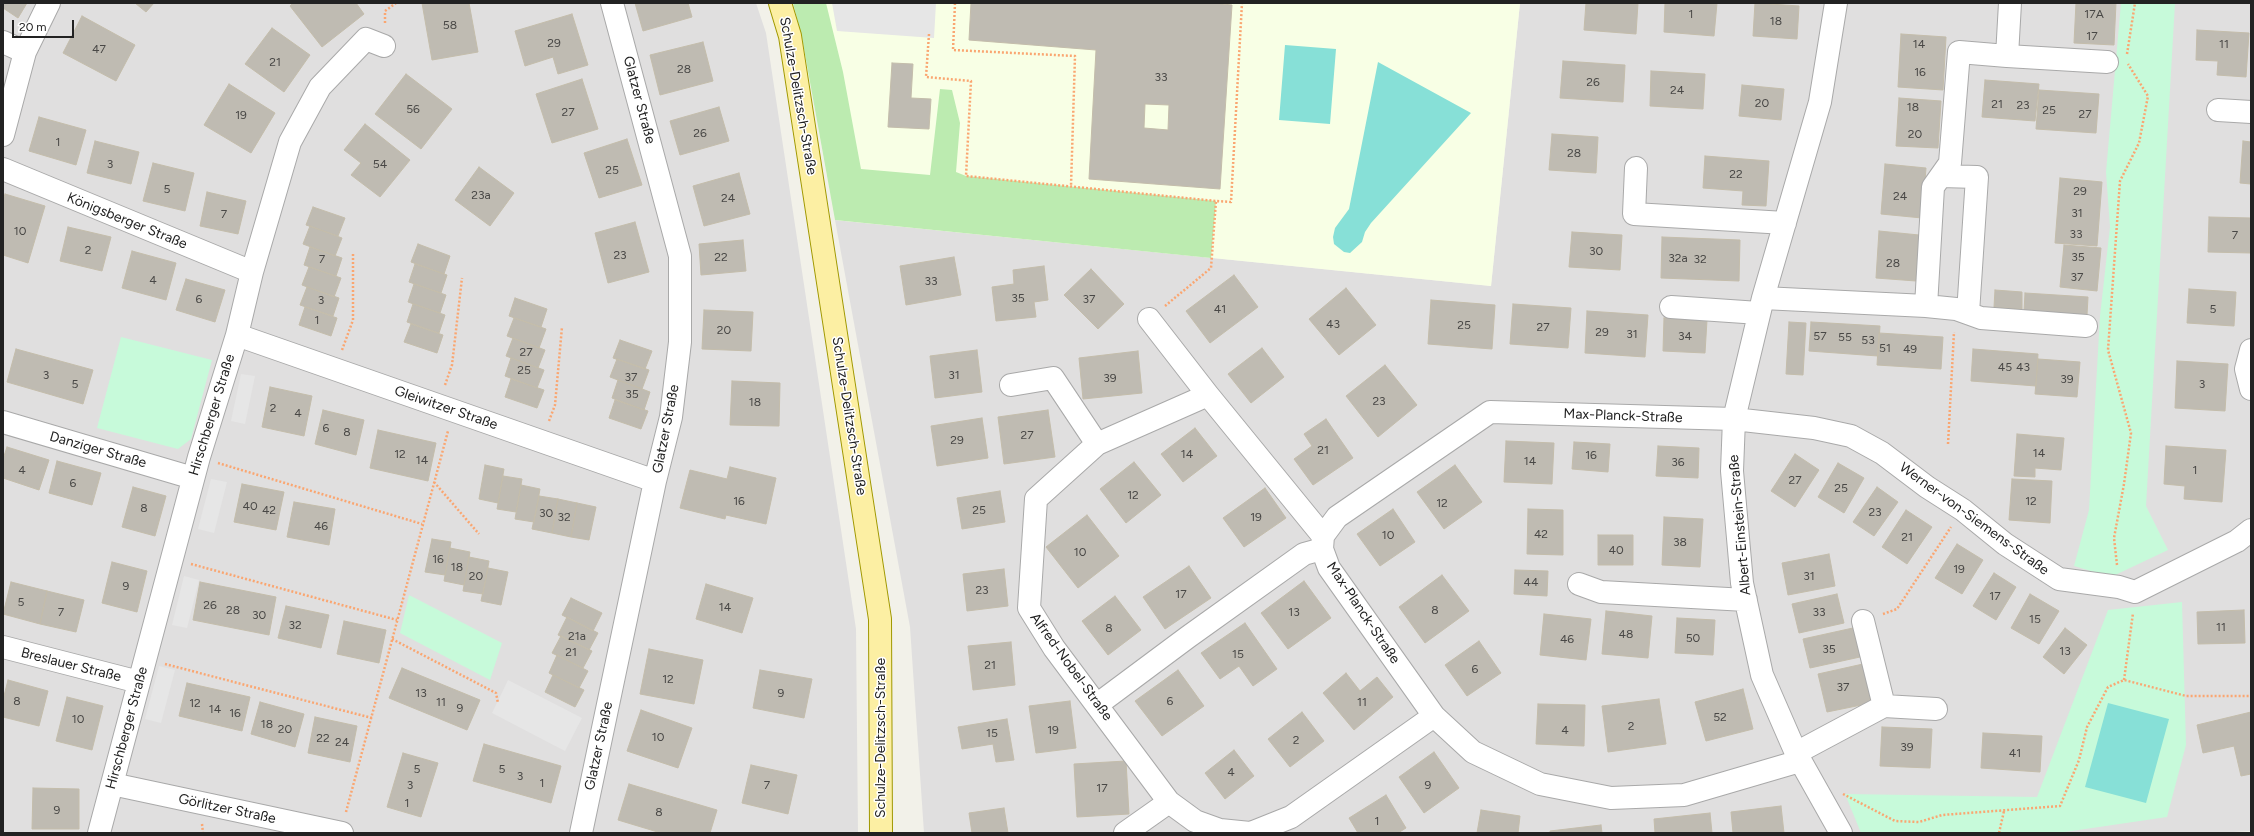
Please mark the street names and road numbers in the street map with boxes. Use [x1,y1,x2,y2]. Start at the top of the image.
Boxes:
street label: Schulze-Delitzsch-Straße [776,16,820,176]
street label: Glatzer Straße [619,54,659,146]
street label: Königsberger Straße [64,189,190,253]
street label: Schulze-Delitzsch-Straße [828,336,870,496]
street label: Hirschberger Straße [185,352,239,478]
street label: Gleiwitzer Straße [392,382,500,434]
street label: Glatzer Straße [649,383,683,475]
street label: Max-Planck-Straße [1563,406,1683,426]
street label: Danziger Straße [48,428,148,472]
street label: Albert-Einstein-Straße [1725,454,1755,596]
street label: Werner-von-Siemens-Straße [1896,459,2052,579]
street label: Max-Planck-Straße [1323,559,1403,667]
street label: Alfred-Nobel-Straße [1026,610,1116,724]
street label: Breslauer Straße [19,644,123,686]
street label: Schulze-Delitzsch-Straße [873,658,889,818]
street label: Hirschberger Straße [103,665,151,791]
street label: Glatzer Straße [581,700,617,792]
street label: Görlitzer Straße [177,790,277,828]

